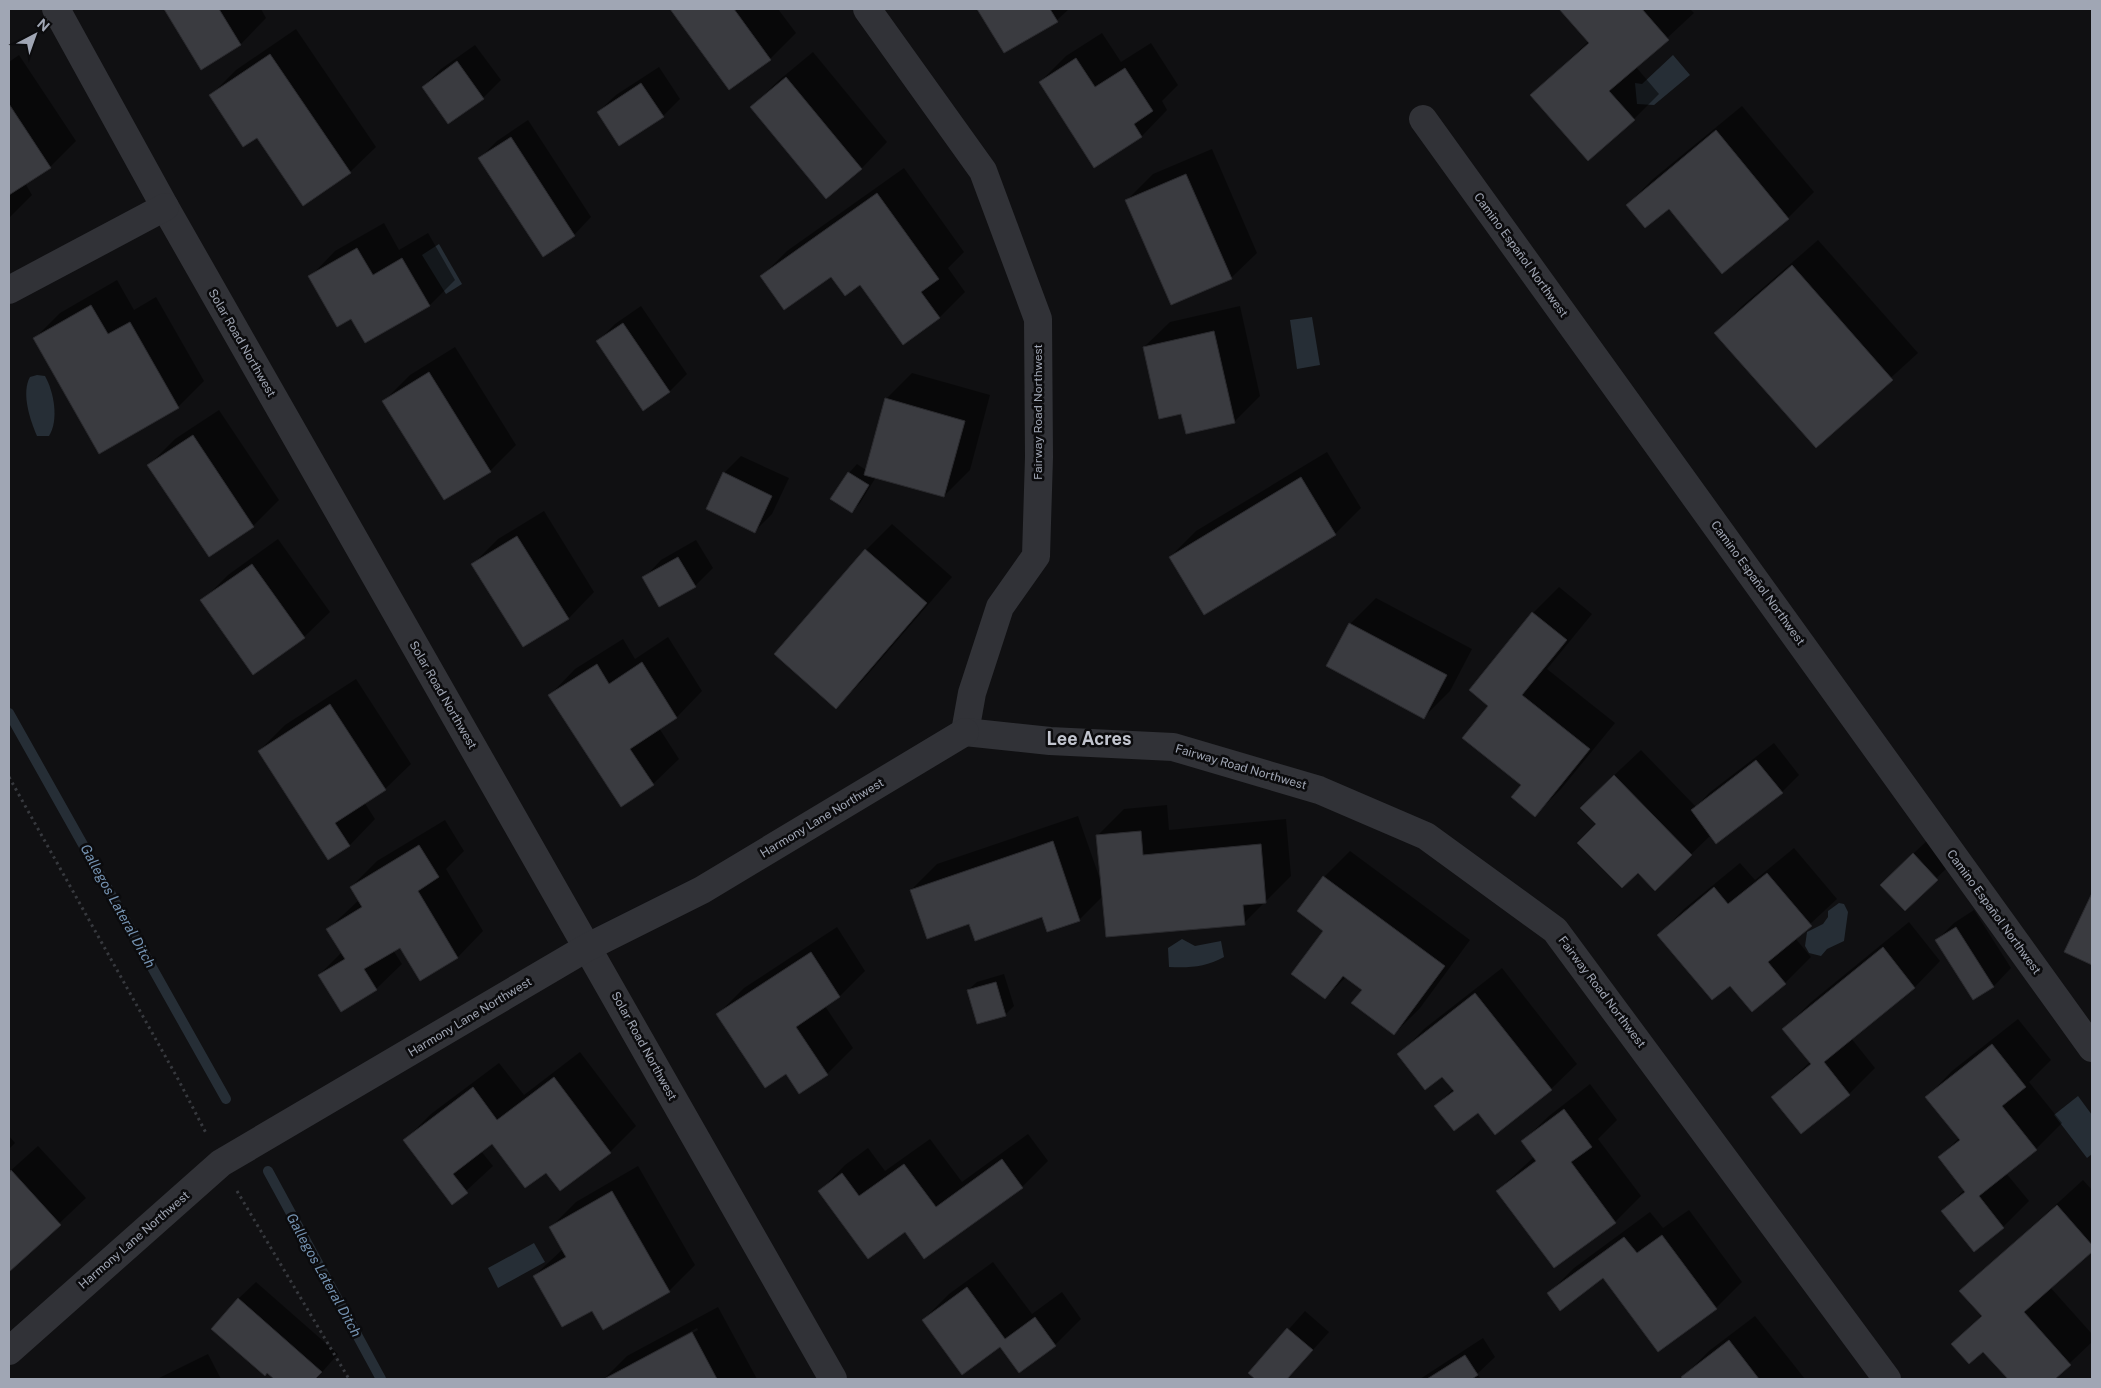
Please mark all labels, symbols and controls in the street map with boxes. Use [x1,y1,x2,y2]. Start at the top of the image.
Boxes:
north arrow [10,10,60,60]
text: N [34,16,53,35]
street label: Camino Español Northwest [1471,190,1571,320]
street label: Solar Road Northwest [205,287,279,400]
street label: Fairway Road Northwest [1031,344,1045,480]
street label: Camino Español Northwest [1708,518,1808,648]
street label: Solar Road Northwest [406,639,480,752]
district label: Lee Acres [1047,728,1131,749]
street label: Fairway Road Northwest [1174,742,1309,793]
street label: Harmony Lane Northwest [758,775,887,861]
water label: Gallegos Lateral Ditch [77,841,159,971]
street label: Camino Español Northwest [1944,847,2044,977]
street label: Fairway Road Northwest [1555,933,1649,1051]
street label: Harmony Lane Northwest [406,974,535,1060]
street label: Solar Road Northwest [608,989,680,1103]
street label: Harmony Lane Northwest [76,1188,192,1292]
water label: Gallegos Lateral Ditch [283,1210,365,1340]

